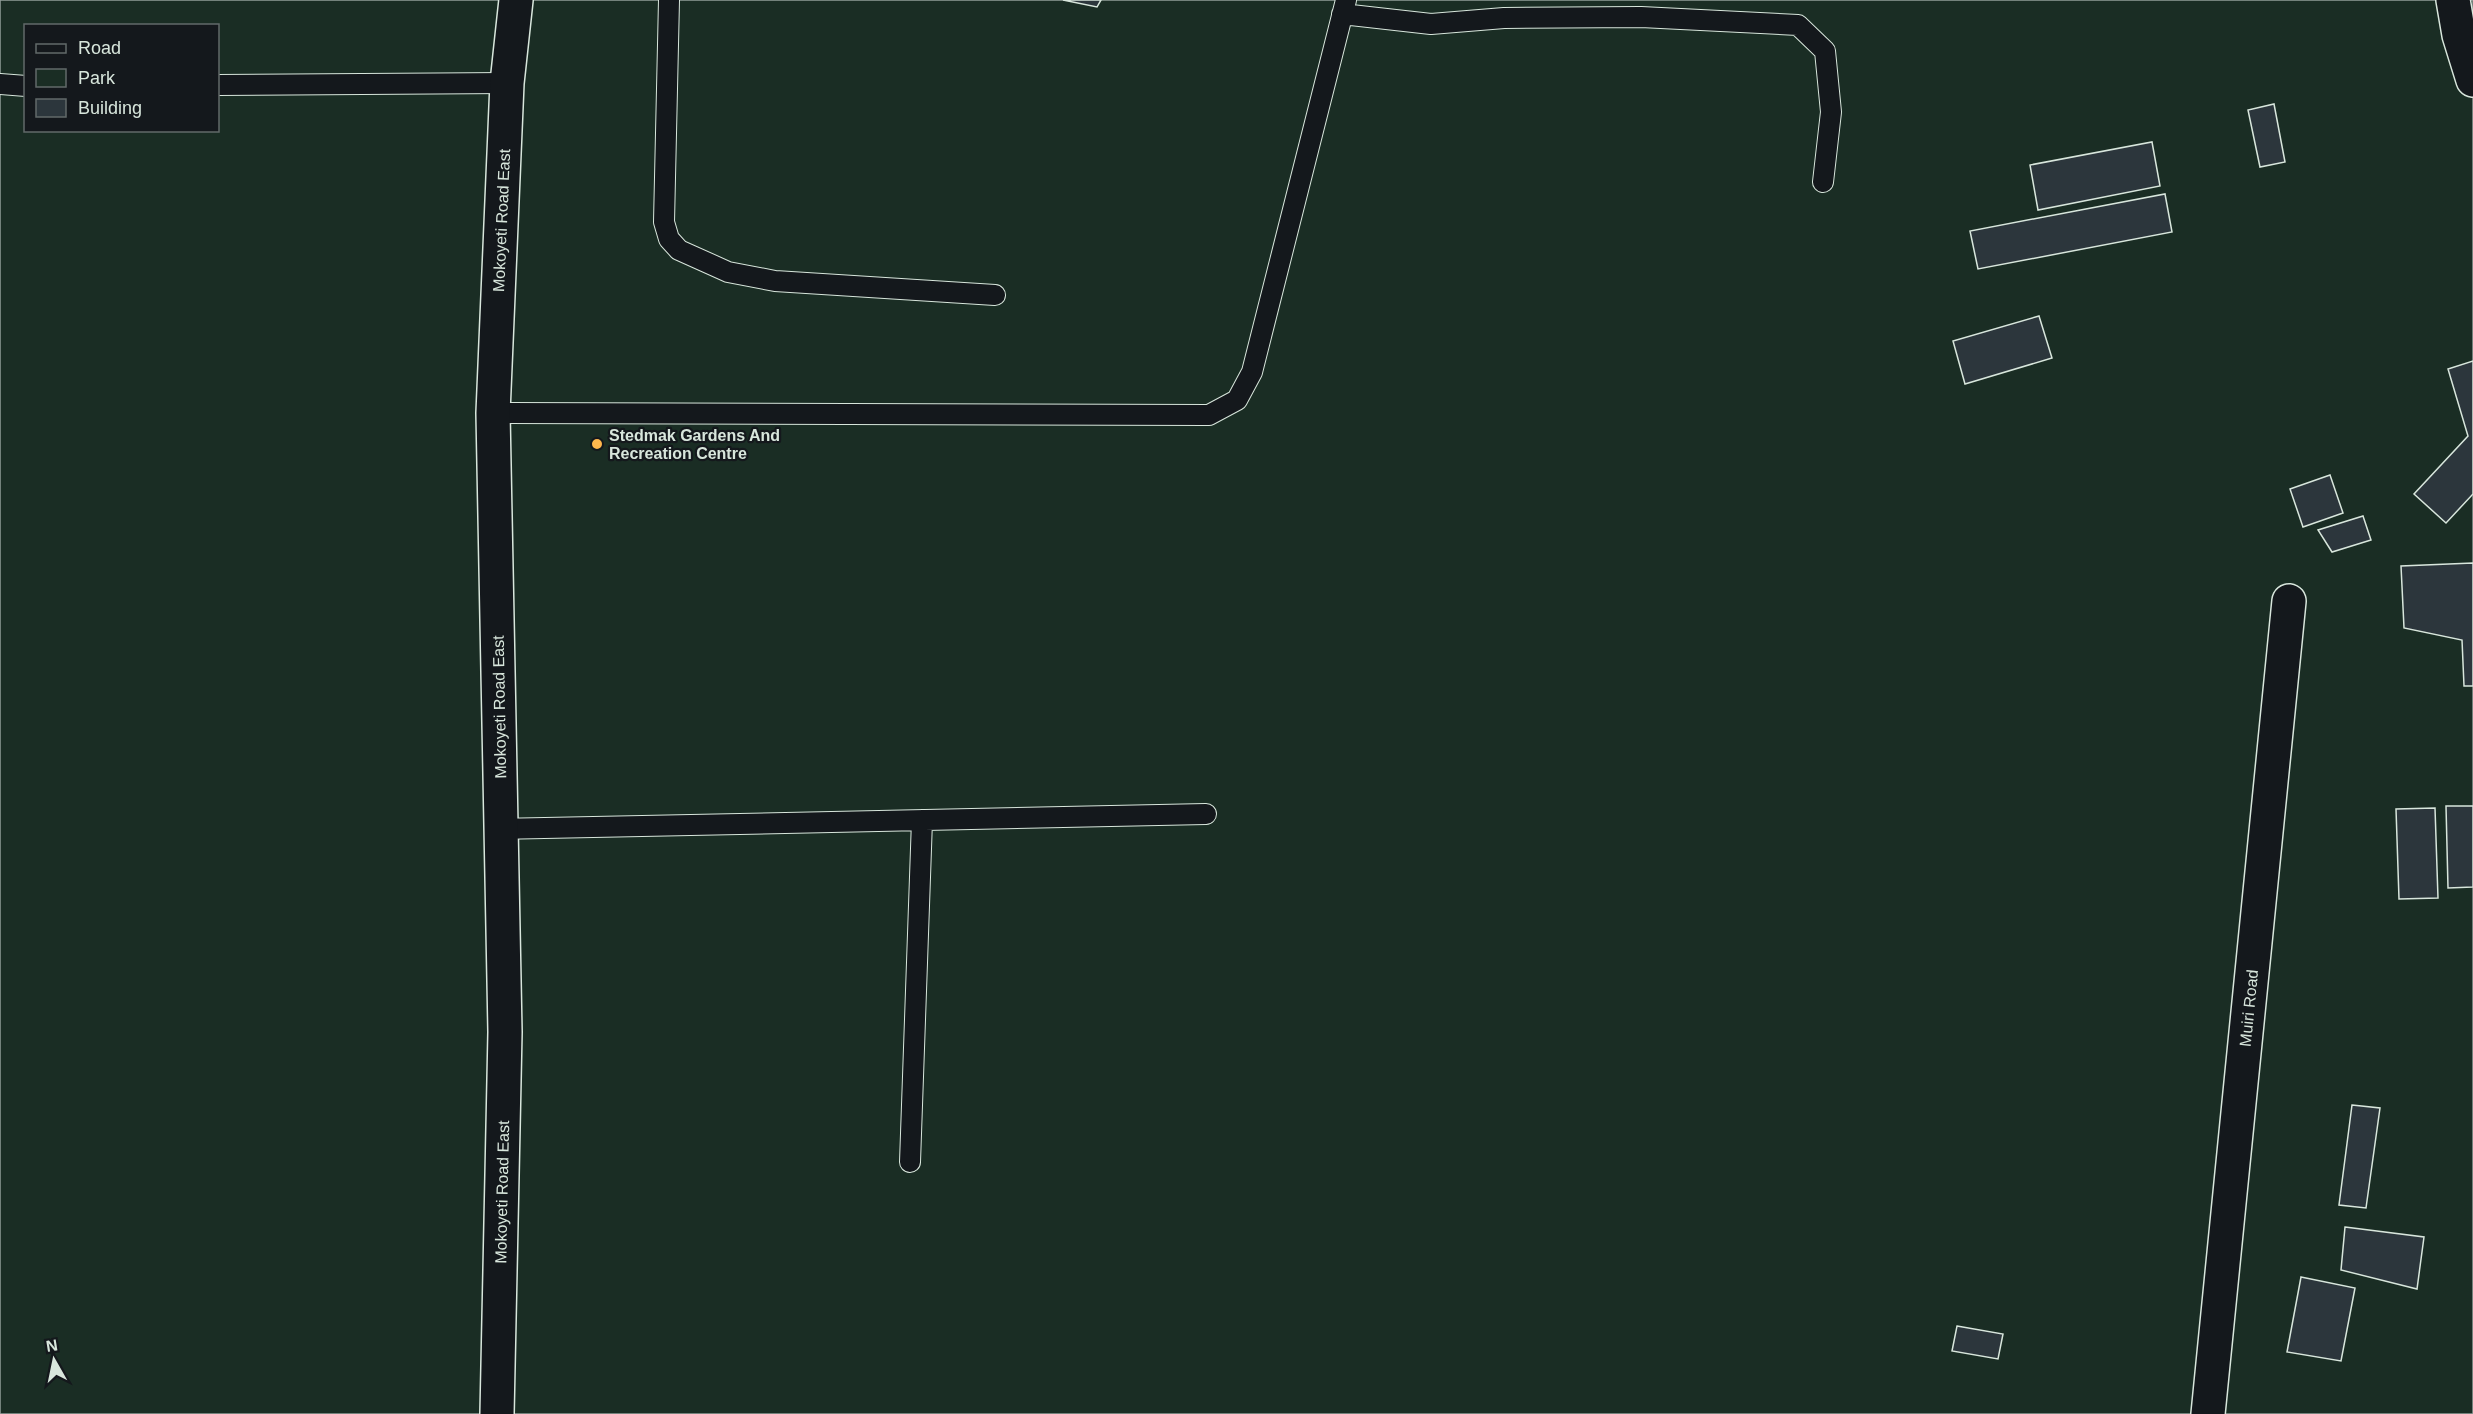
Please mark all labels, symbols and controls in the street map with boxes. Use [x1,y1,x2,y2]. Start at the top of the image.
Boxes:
legend [24,24,219,132]
text: Road [78,38,121,58]
text: Park [78,68,116,88]
text: Building [78,98,142,118]
street label: Mokoyeti Road East [490,148,513,292]
place label: Stedmak Gardens And Recreation Centre [609,427,780,462]
marker: Stedmak Gardens And Recreation Centre [590,437,604,451]
street label: Mokoyeti Road East [490,635,509,779]
street label: Muiri Road [2237,969,2261,1047]
street label: Mokoyeti Road East [492,1120,512,1264]
north arrow [24,1330,84,1390]
text: N [45,1336,59,1355]

